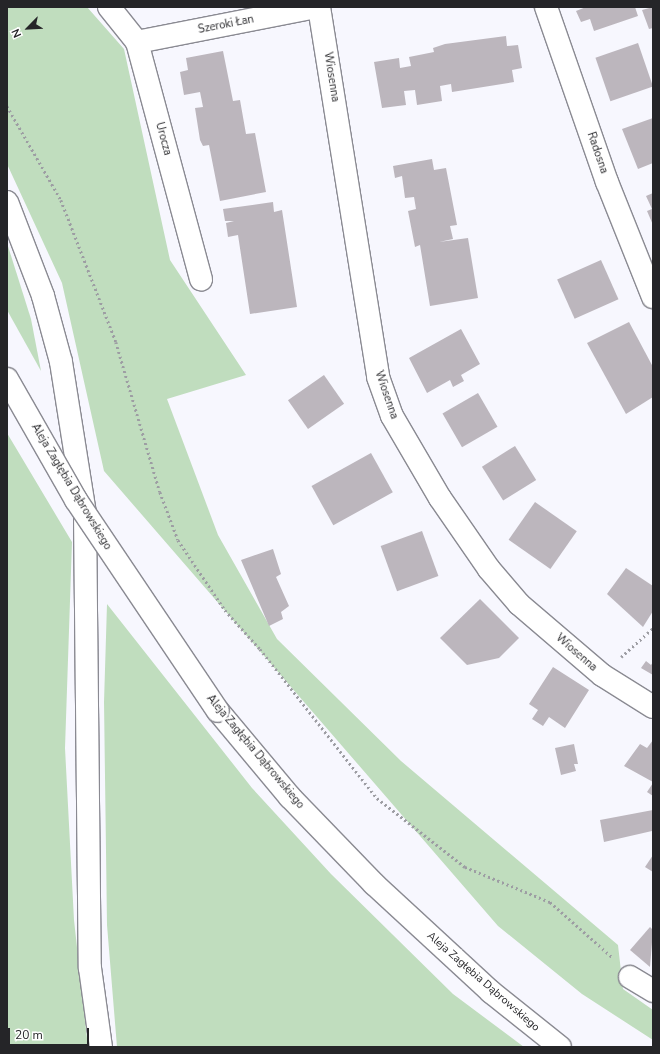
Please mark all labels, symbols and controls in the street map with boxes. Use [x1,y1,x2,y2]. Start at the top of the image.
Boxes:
north arrow [8,8,48,48]
street label: Szeroki Łan [197,13,255,37]
text: N [8,26,25,40]
street label: Wiosenna [321,51,341,103]
street label: Urocza [152,121,174,157]
street label: Radosna [584,130,610,176]
street label: Wiosenna [372,369,400,421]
street label: Aleja Zagłębia Dąbrowskiego [28,422,114,552]
street label: Wiosenna [553,632,599,674]
street label: Aleja Zagłębia Dąbrowskiego [203,692,307,812]
street label: Aleja Zagłębia Dąbrowskiego [424,930,542,1034]
scale bar [10,1020,91,1046]
text: 20 m [15,1027,43,1043]

